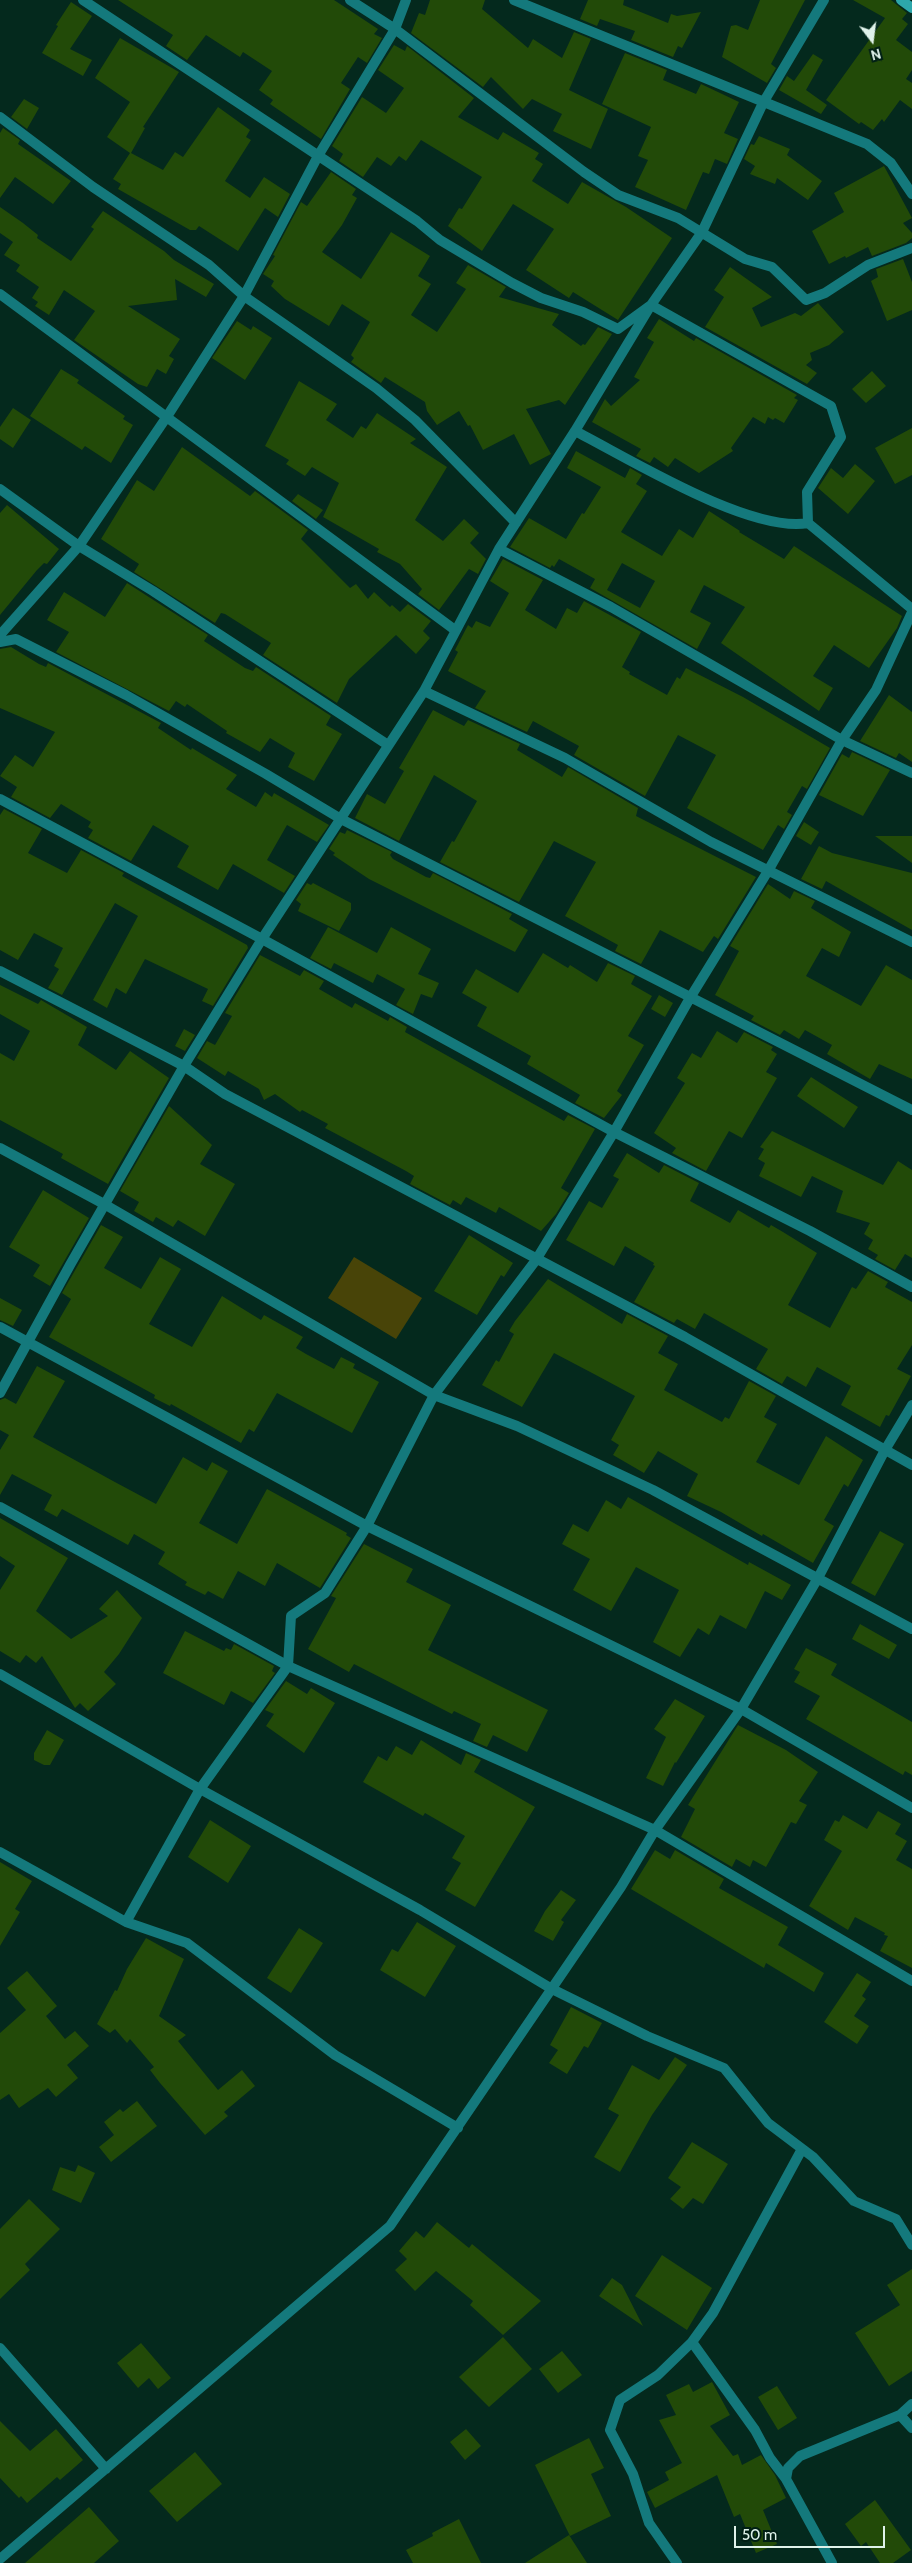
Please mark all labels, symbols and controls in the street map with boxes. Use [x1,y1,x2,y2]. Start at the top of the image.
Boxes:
north arrow [847,15,897,65]
text: N [869,45,883,64]
scale bar [737,2516,888,2548]
text: 50 m [742,2526,777,2544]

